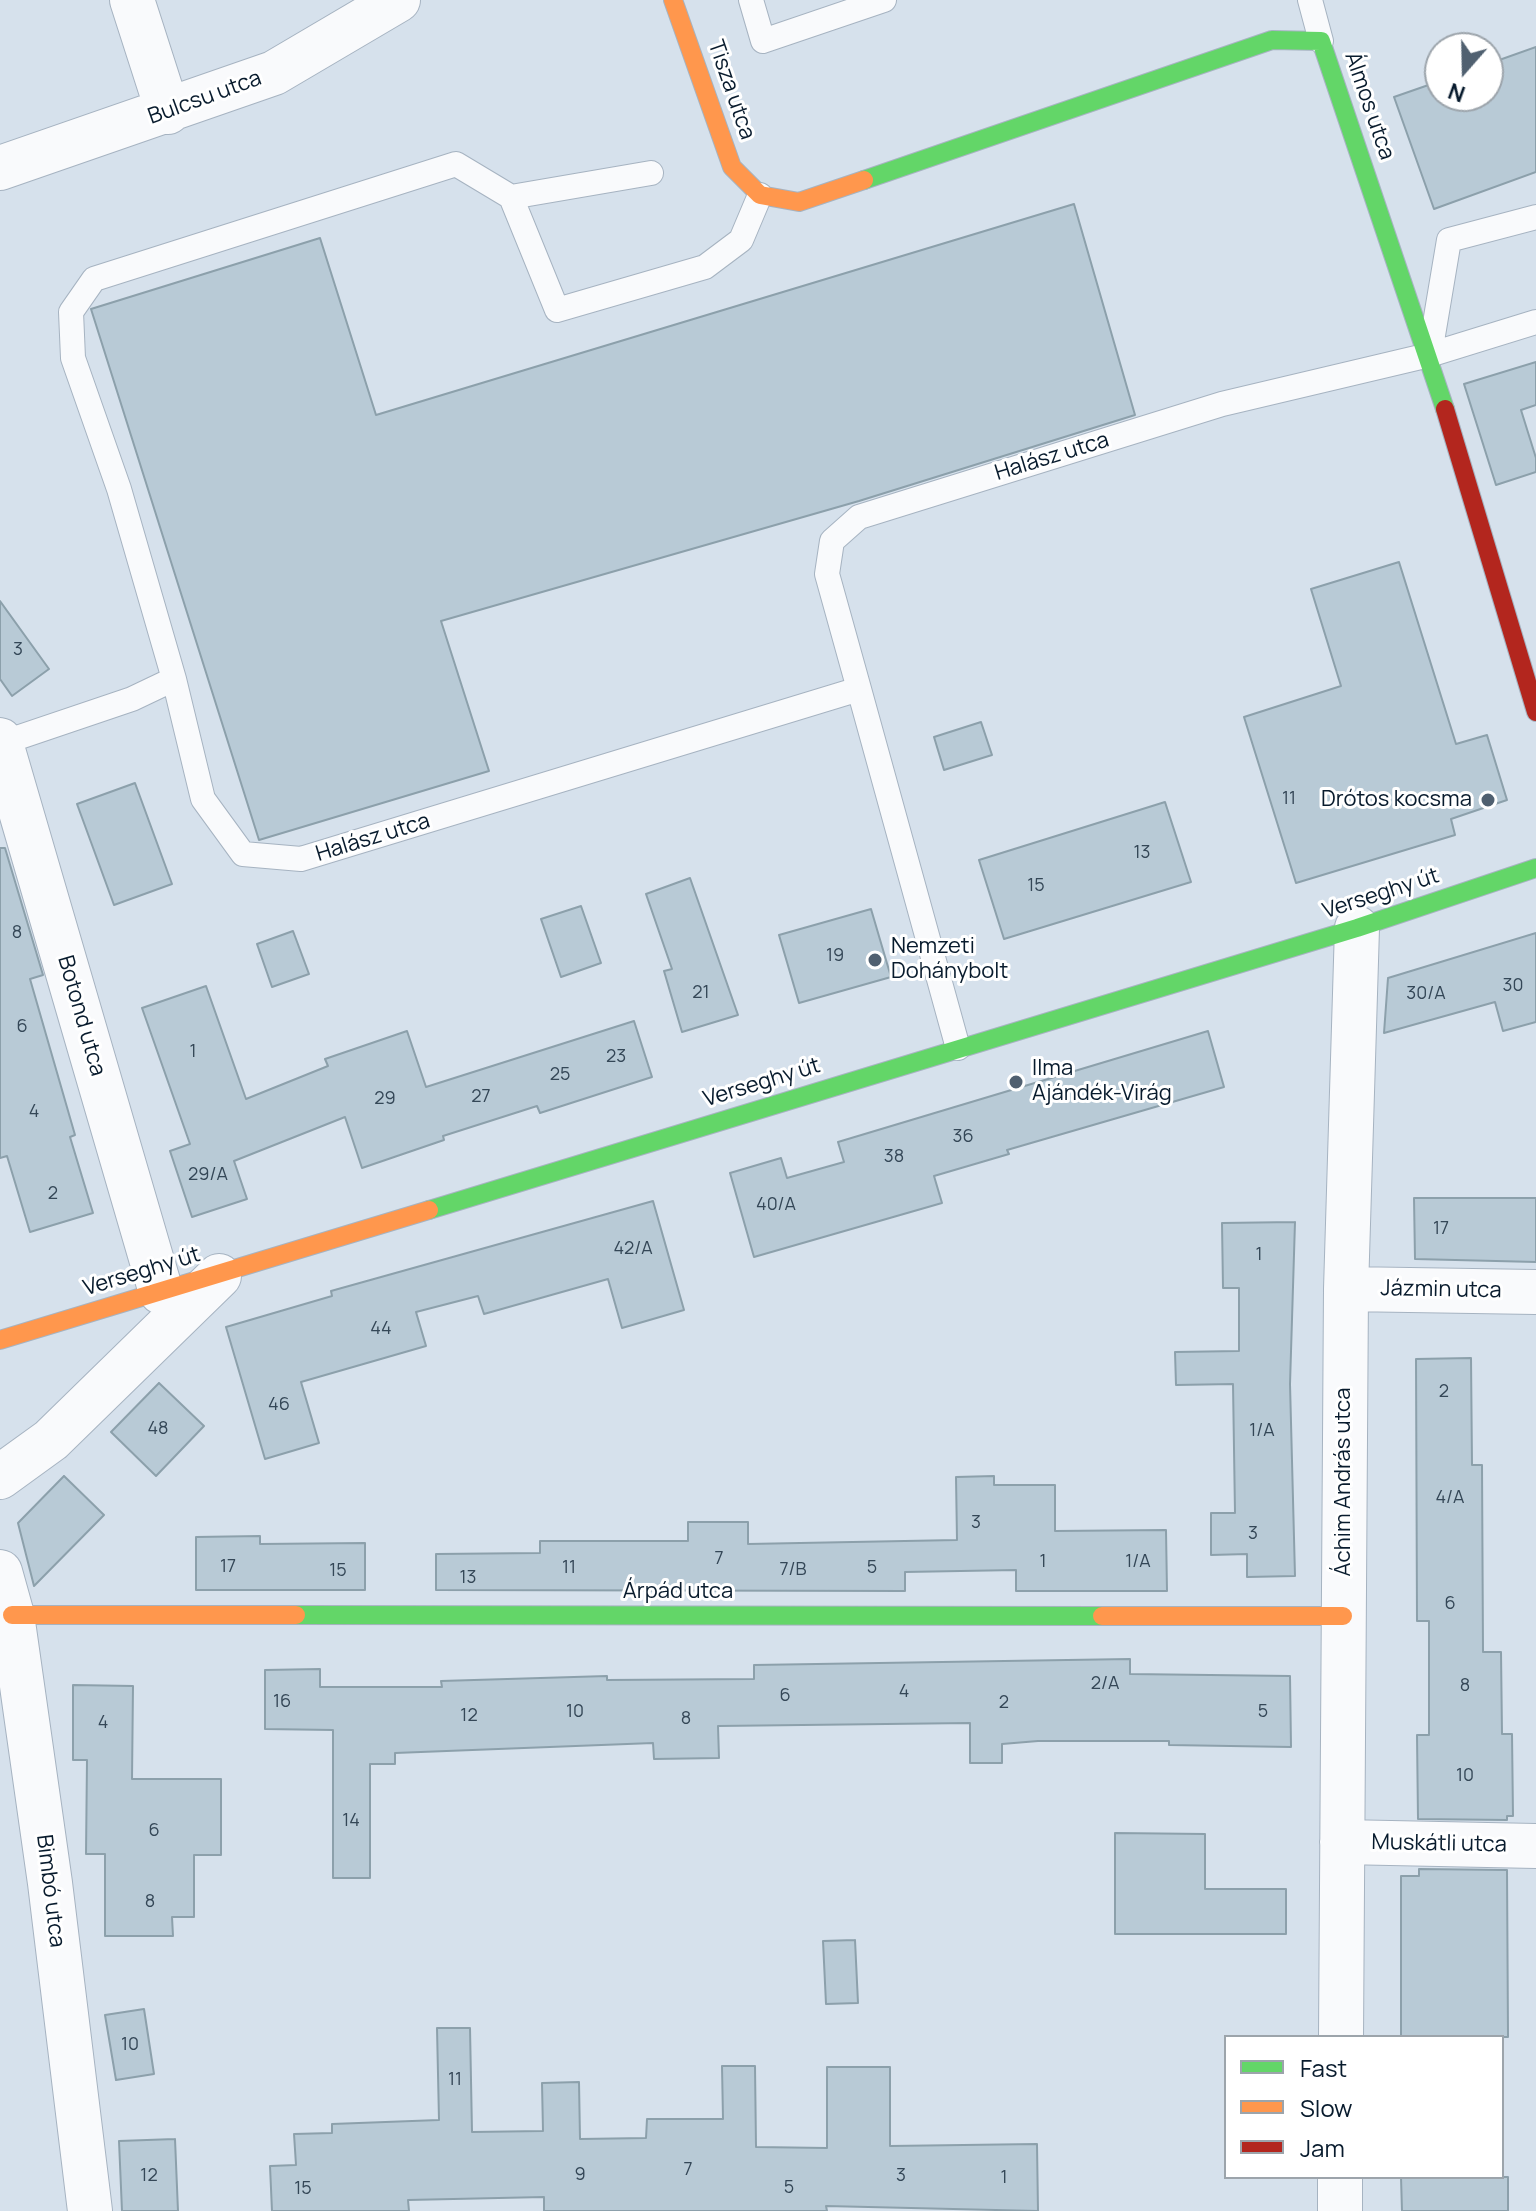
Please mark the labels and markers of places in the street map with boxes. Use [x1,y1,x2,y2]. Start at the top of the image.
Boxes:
place label: Drótos kocsma [1321,787,1472,813]
marker: Drótos kocsma [1479,791,1497,809]
place label: Nemzeti Dohánybolt [891,934,1008,986]
marker: Nemzeti Dohánybolt [866,951,884,969]
place label: Ilma Ajándék-Virág [1032,1056,1172,1108]
marker: Ilma Ajándék-Virág [1007,1073,1025,1091]

